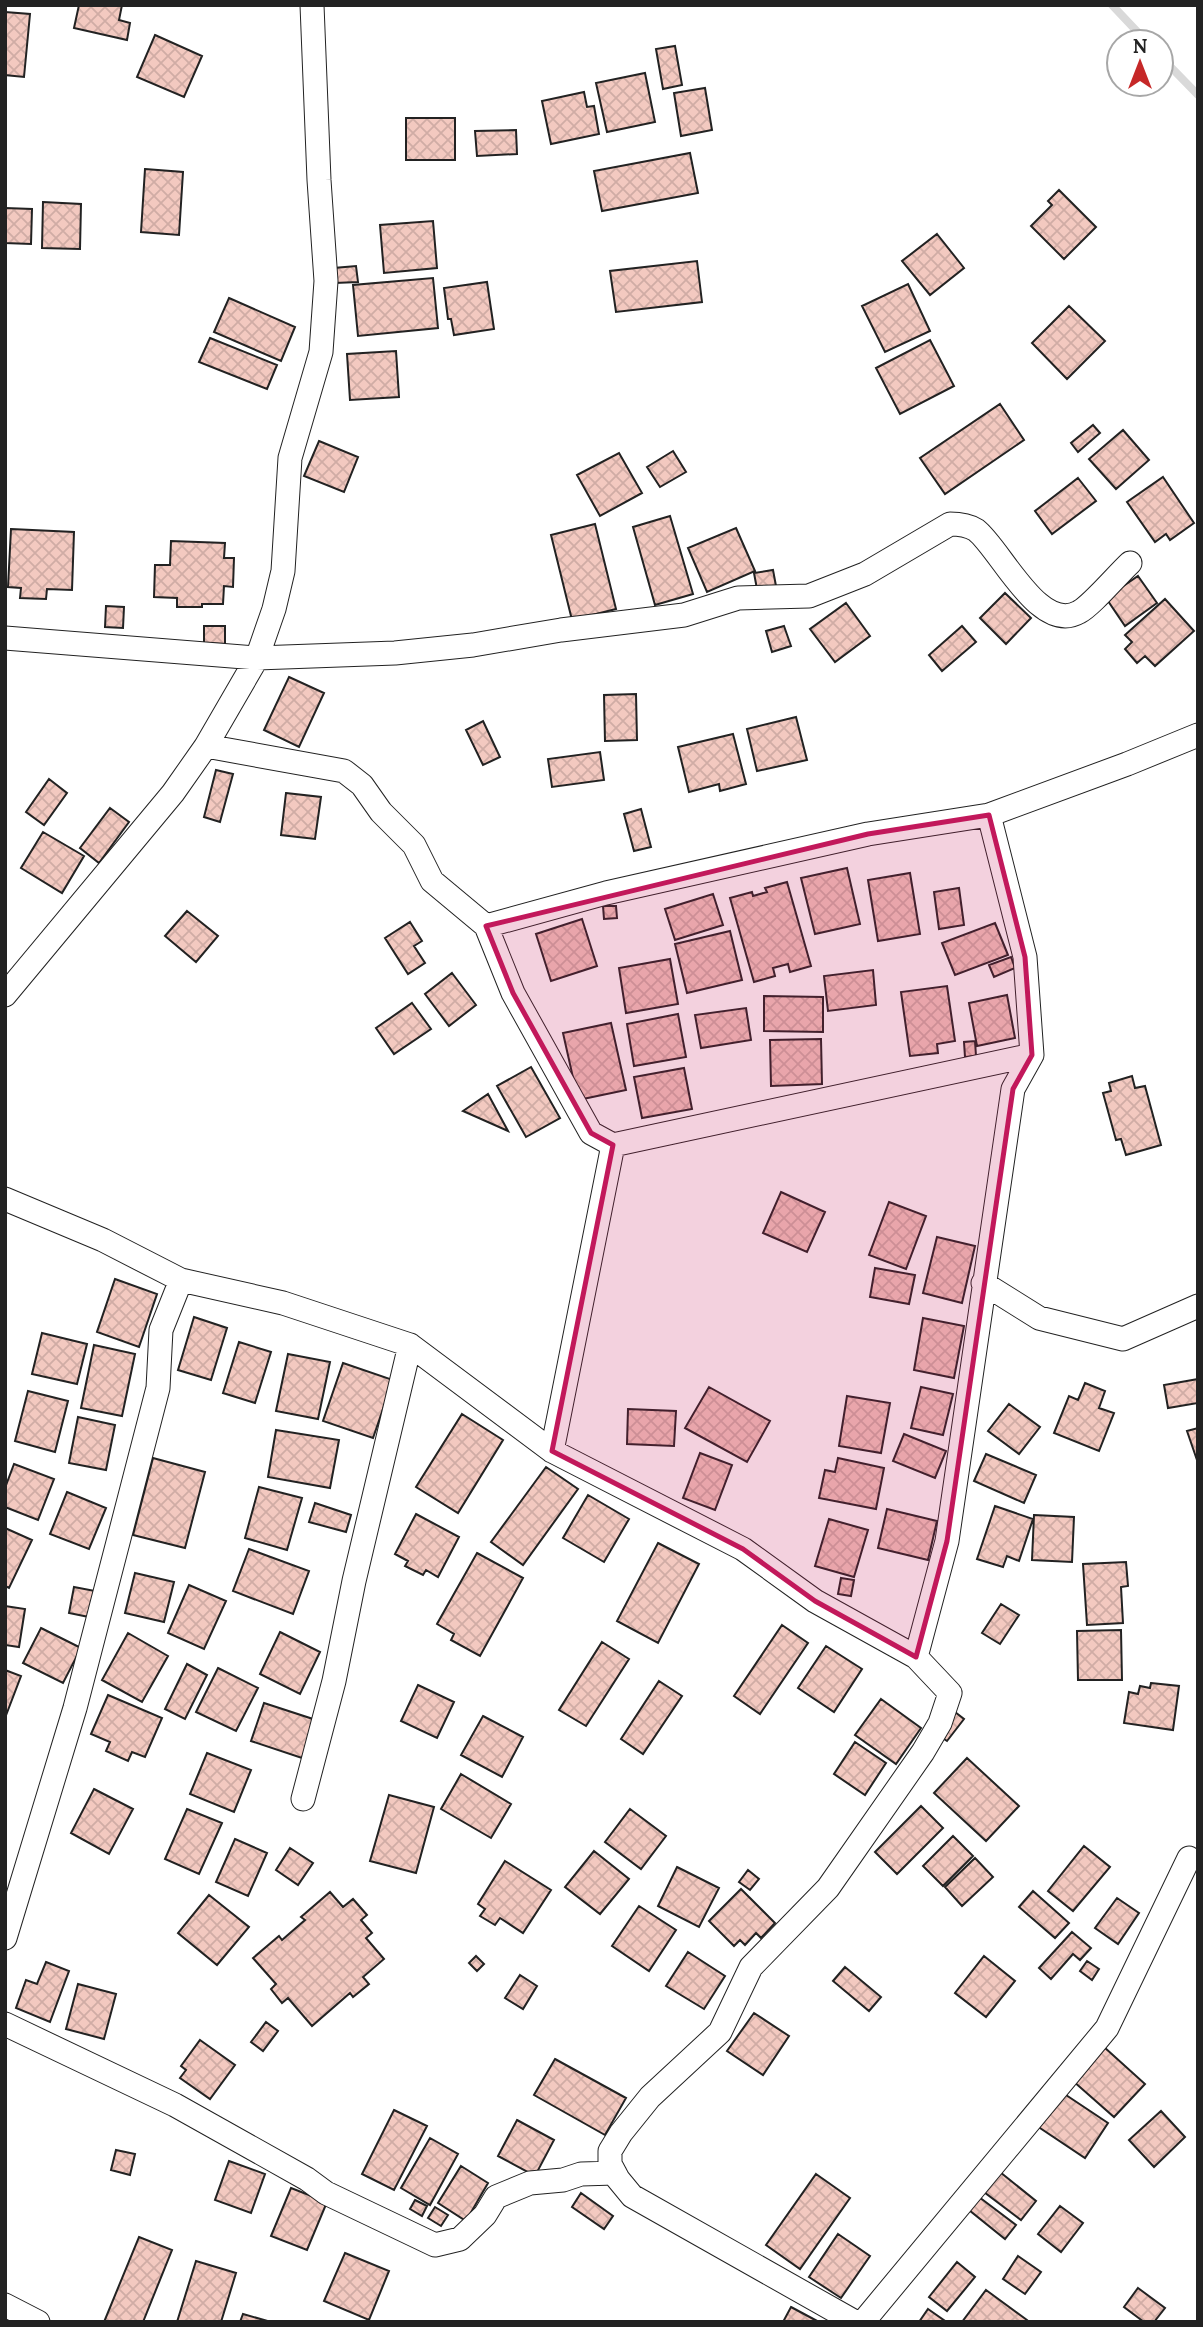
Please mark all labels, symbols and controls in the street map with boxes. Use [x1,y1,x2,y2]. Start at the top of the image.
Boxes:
north arrow [1105,28,1175,98]
text: N [1133,34,1148,58]

